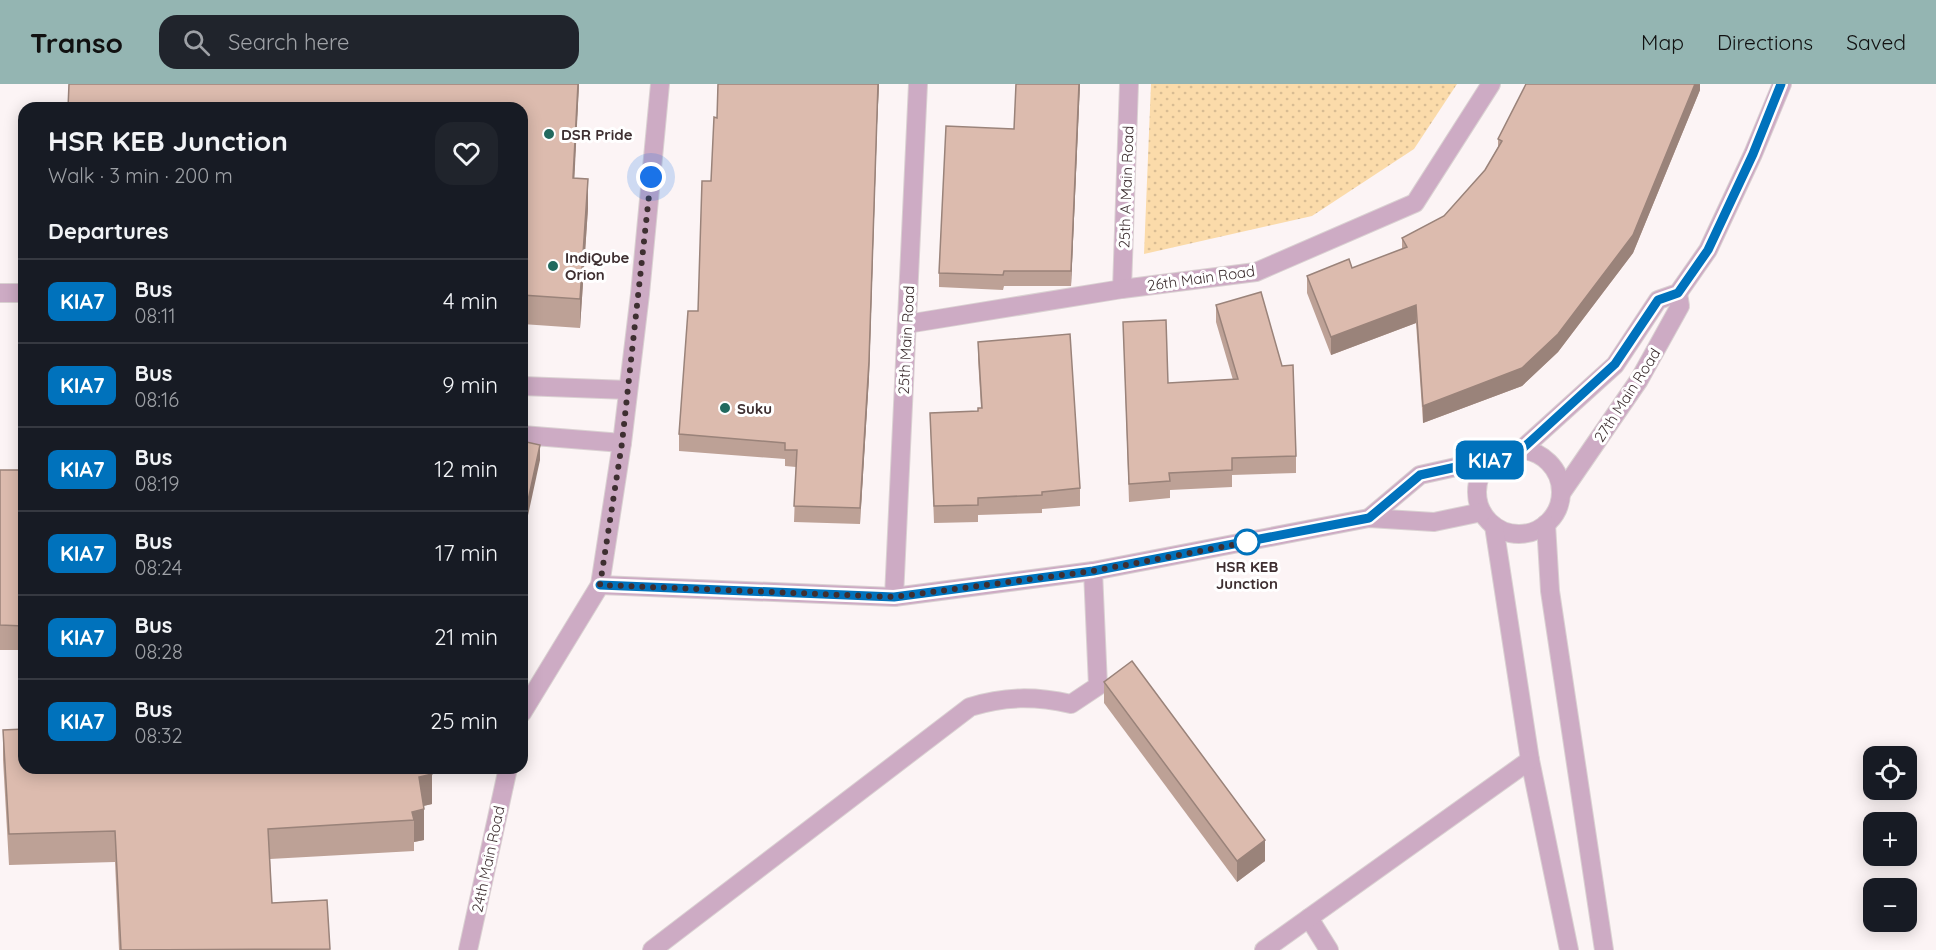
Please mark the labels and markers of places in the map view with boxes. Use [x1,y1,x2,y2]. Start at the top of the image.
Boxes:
place label: DSR Pride [561,125,633,144]
marker: DSR Pride [542,127,556,141]
place label: IndiQube Orion [565,248,630,284]
marker: IndiQube Orion [546,259,560,273]
place label: Suku [737,399,772,418]
marker: Suku [718,401,732,415]
marker: HSR KEB Junction [1234,529,1260,555]
place label: HSR KEB Junction [1216,557,1278,593]

